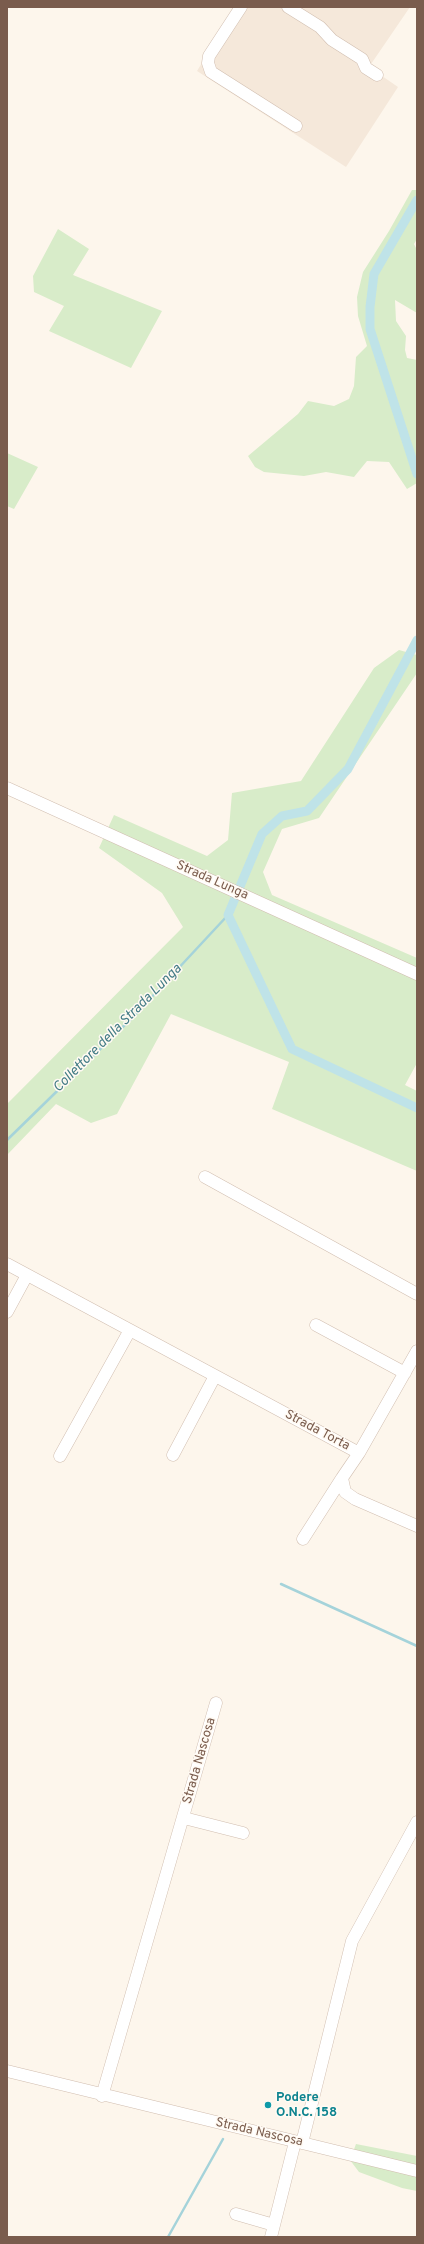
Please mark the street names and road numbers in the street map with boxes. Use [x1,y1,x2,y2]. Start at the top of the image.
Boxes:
street label: Strada Lunga [173,858,251,904]
street label: Strada Torta [282,1407,352,1455]
street label: Strada Nascosa [180,1716,220,1806]
street label: Strada Nascosa [214,2115,304,2151]

